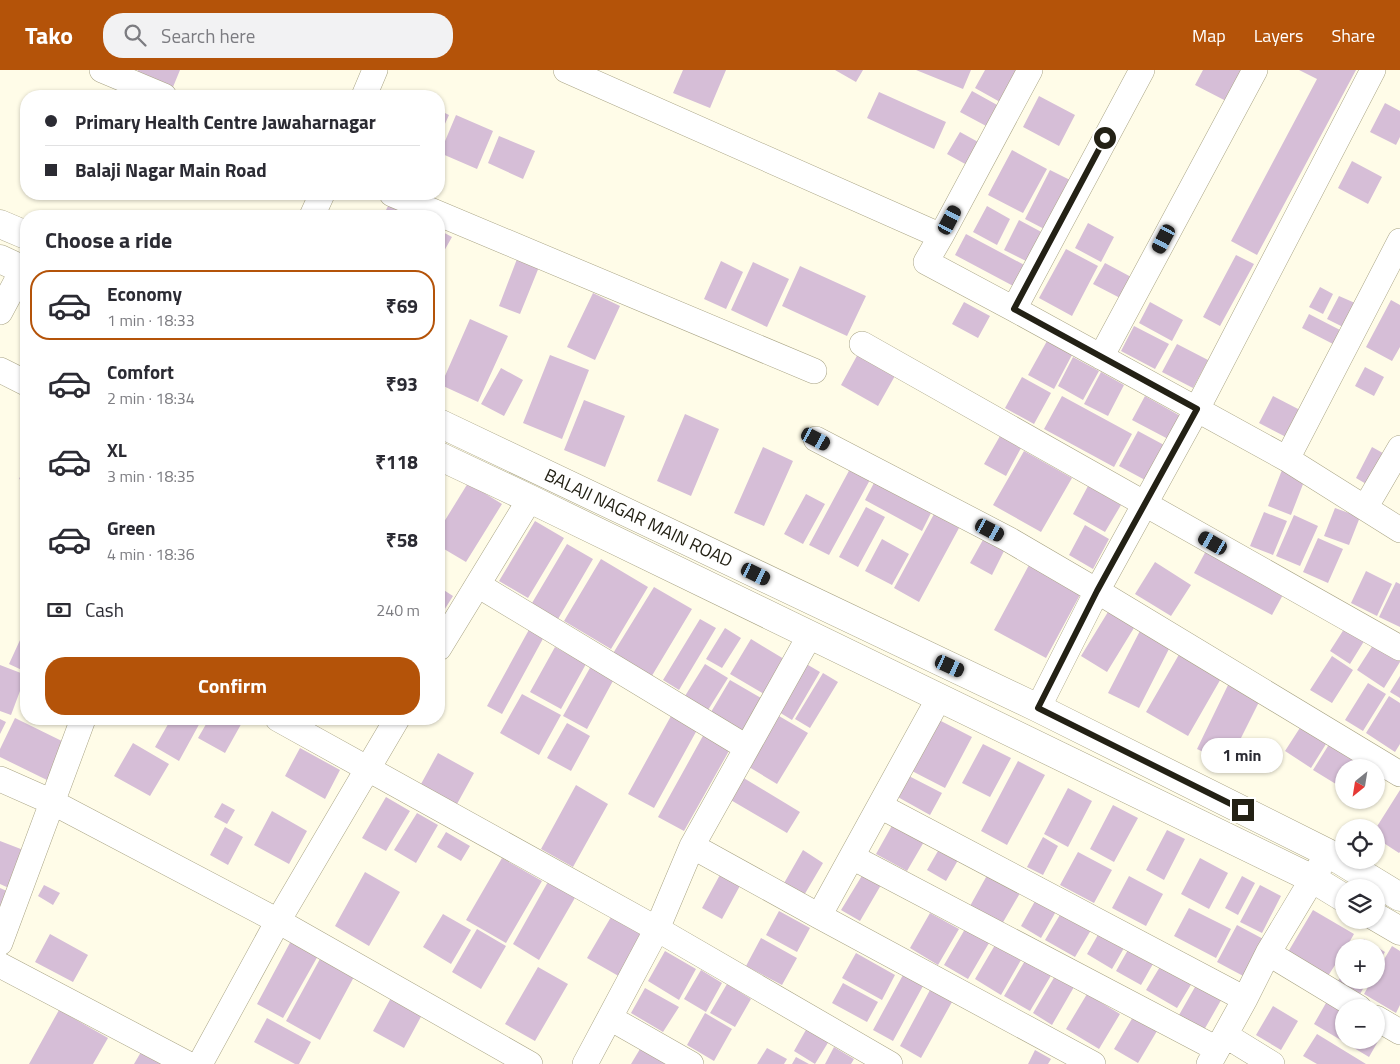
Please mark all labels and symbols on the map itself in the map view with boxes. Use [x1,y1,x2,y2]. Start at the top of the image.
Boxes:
route start [1094,127,1116,149]
car [936,203,963,237]
car [1150,222,1177,256]
car [799,425,832,453]
street label: BALAJI NAGAR MAIN ROAD [540,461,737,574]
car [973,516,1006,544]
car [1196,529,1229,557]
car [739,561,772,587]
car [933,653,966,679]
callout: 1 min [1202,738,1284,772]
north arrow [1335,759,1385,809]
route end [1232,799,1254,821]

